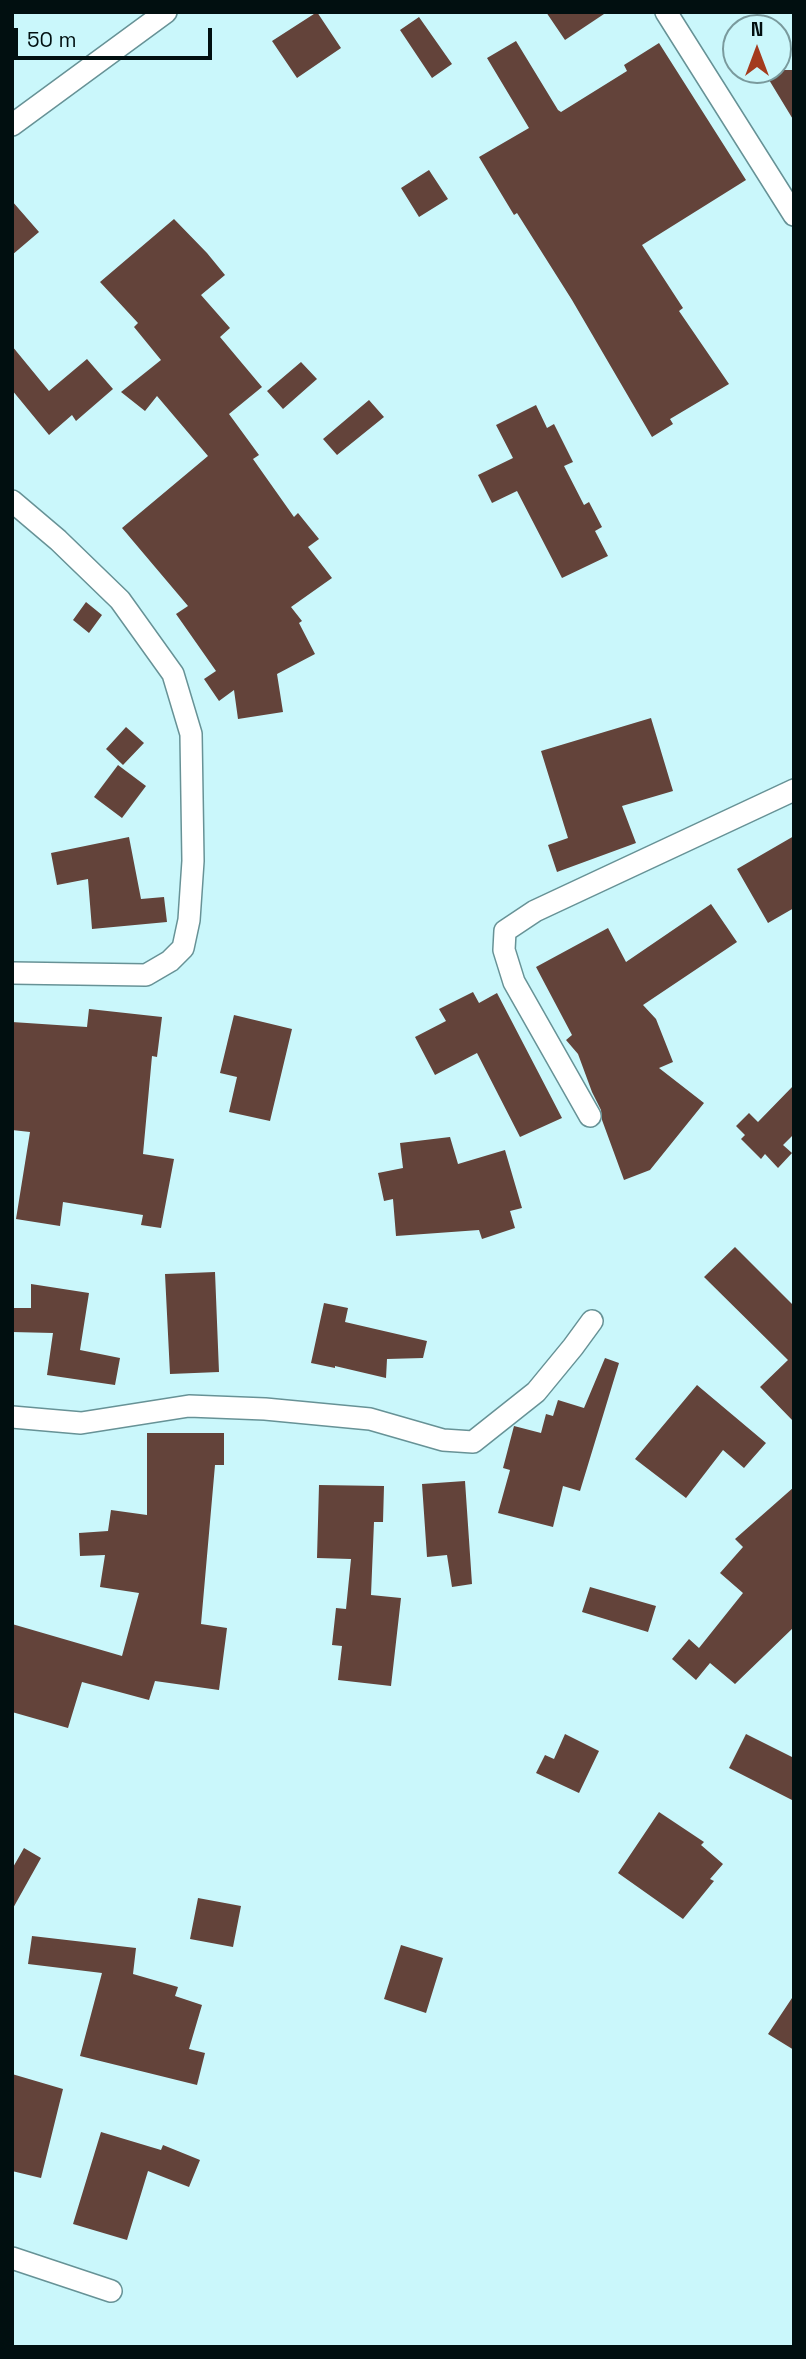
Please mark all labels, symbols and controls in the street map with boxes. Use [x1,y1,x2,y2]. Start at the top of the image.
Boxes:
scale bar [18,14,215,58]
north arrow [722,14,792,84]
text: N [751,17,763,42]
text: 50 m [27,26,77,53]

